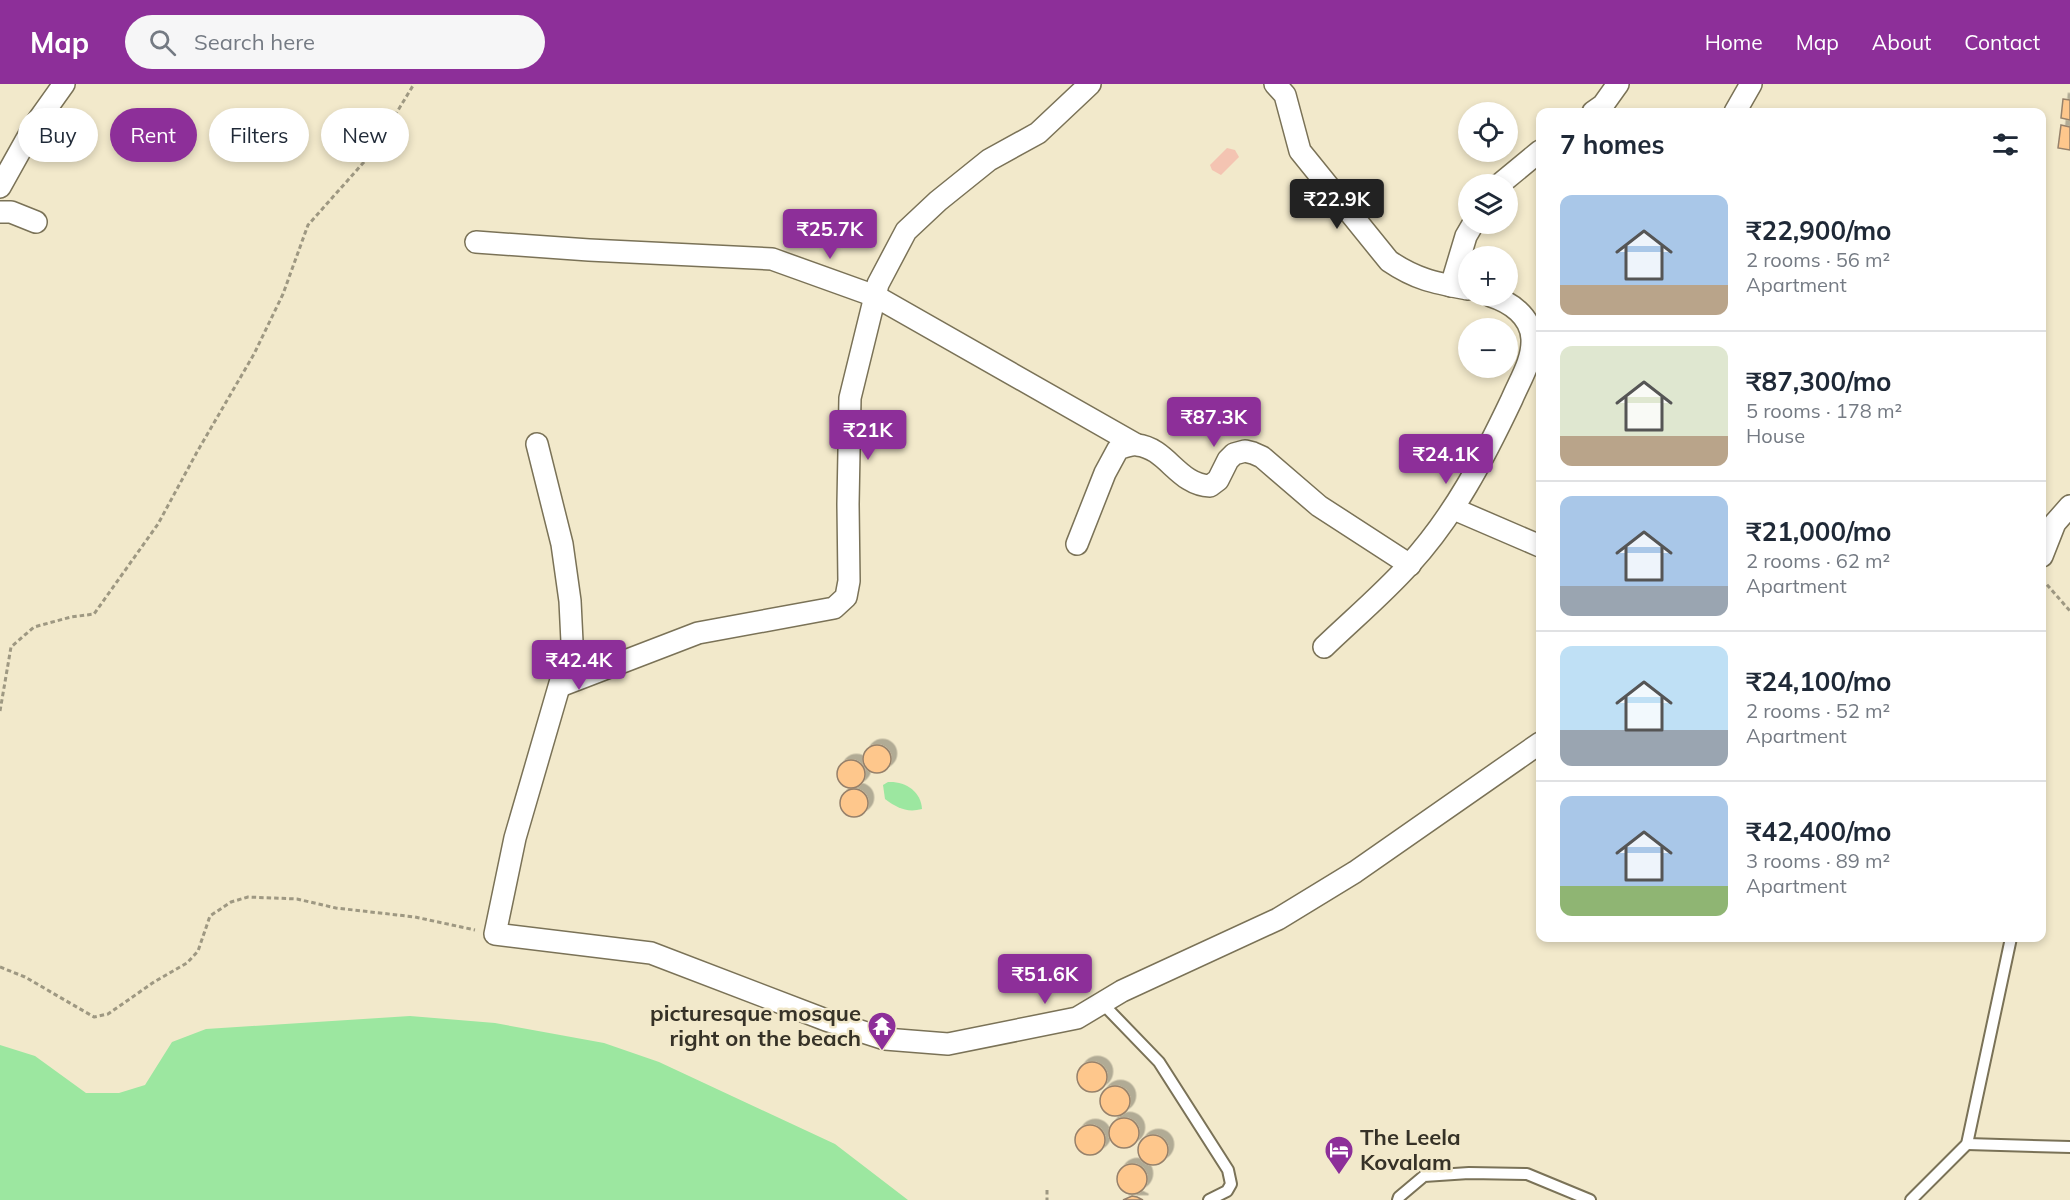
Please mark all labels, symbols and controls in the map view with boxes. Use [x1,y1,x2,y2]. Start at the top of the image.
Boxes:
search box [125,15,545,69]
text: Map [30,25,89,60]
icon: search [146,26,179,59]
text: Search here [194,28,315,56]
text: Home [1705,29,1763,55]
text: Map [1796,29,1839,55]
text: About [1872,29,1931,55]
text: Contact [1964,29,2040,55]
map controls [1458,102,1518,378]
button: locate [1458,102,1518,162]
chip: Buy [18,108,98,162]
chip: Rent [110,108,197,162]
chip: Filters [209,108,309,162]
chip: New [321,108,409,162]
text: 7 homes [1560,128,1664,161]
icon: filters [1989,128,2022,161]
button: layers [1458,174,1518,234]
pin: ₹22.9K [1288,179,1386,230]
text: ₹22.9K [1304,186,1370,211]
pin: ₹25.7K [781,209,879,260]
text: ₹22,900/mo [1746,214,1891,247]
text: ₹25.7K [797,216,863,241]
icon: home [1608,219,1680,291]
button: + [1458,246,1518,306]
text: 2 rooms · 56 m² [1746,247,1890,272]
text: Apartment [1746,272,1847,297]
button: − [1458,318,1518,378]
text: ₹87,300/mo [1746,365,1891,398]
icon: home [1608,370,1680,442]
pin: ₹87.3K [1165,397,1263,448]
text: 5 rooms · 178 m² [1746,398,1902,423]
text: ₹87.3K [1181,404,1247,429]
pin: ₹21K [832,410,904,461]
text: ₹21K [843,417,893,442]
text: House [1746,423,1805,448]
pin: ₹24.1K [1397,434,1495,485]
text: ₹24.1K [1413,441,1479,466]
text: ₹21,000/mo [1746,515,1891,548]
icon: home [1608,520,1680,592]
text: 2 rooms · 62 m² [1746,548,1890,573]
text: Apartment [1746,573,1847,598]
pin: ₹42.4K [530,640,628,691]
text: ₹42.4K [546,647,612,672]
text: ₹24,100/mo [1746,665,1891,698]
icon: home [1608,670,1680,742]
text: 2 rooms · 52 m² [1746,698,1890,723]
text: Apartment [1746,723,1847,748]
text: ₹42,400/mo [1746,815,1891,848]
icon: home [1608,820,1680,892]
text: 3 rooms · 89 m² [1746,848,1890,873]
text: Apartment [1746,873,1847,898]
pin: ₹51.6K [996,954,1094,1005]
text: ₹51.6K [1012,961,1078,986]
place label: picturesque mosque right on the beach [650,999,861,1052]
temple icon: picturesque mosque right on the beach [866,1010,898,1052]
place label: The Leela Kovalam [1360,1123,1461,1176]
hotel icon: The Leela Kovalam [1323,1134,1355,1176]

